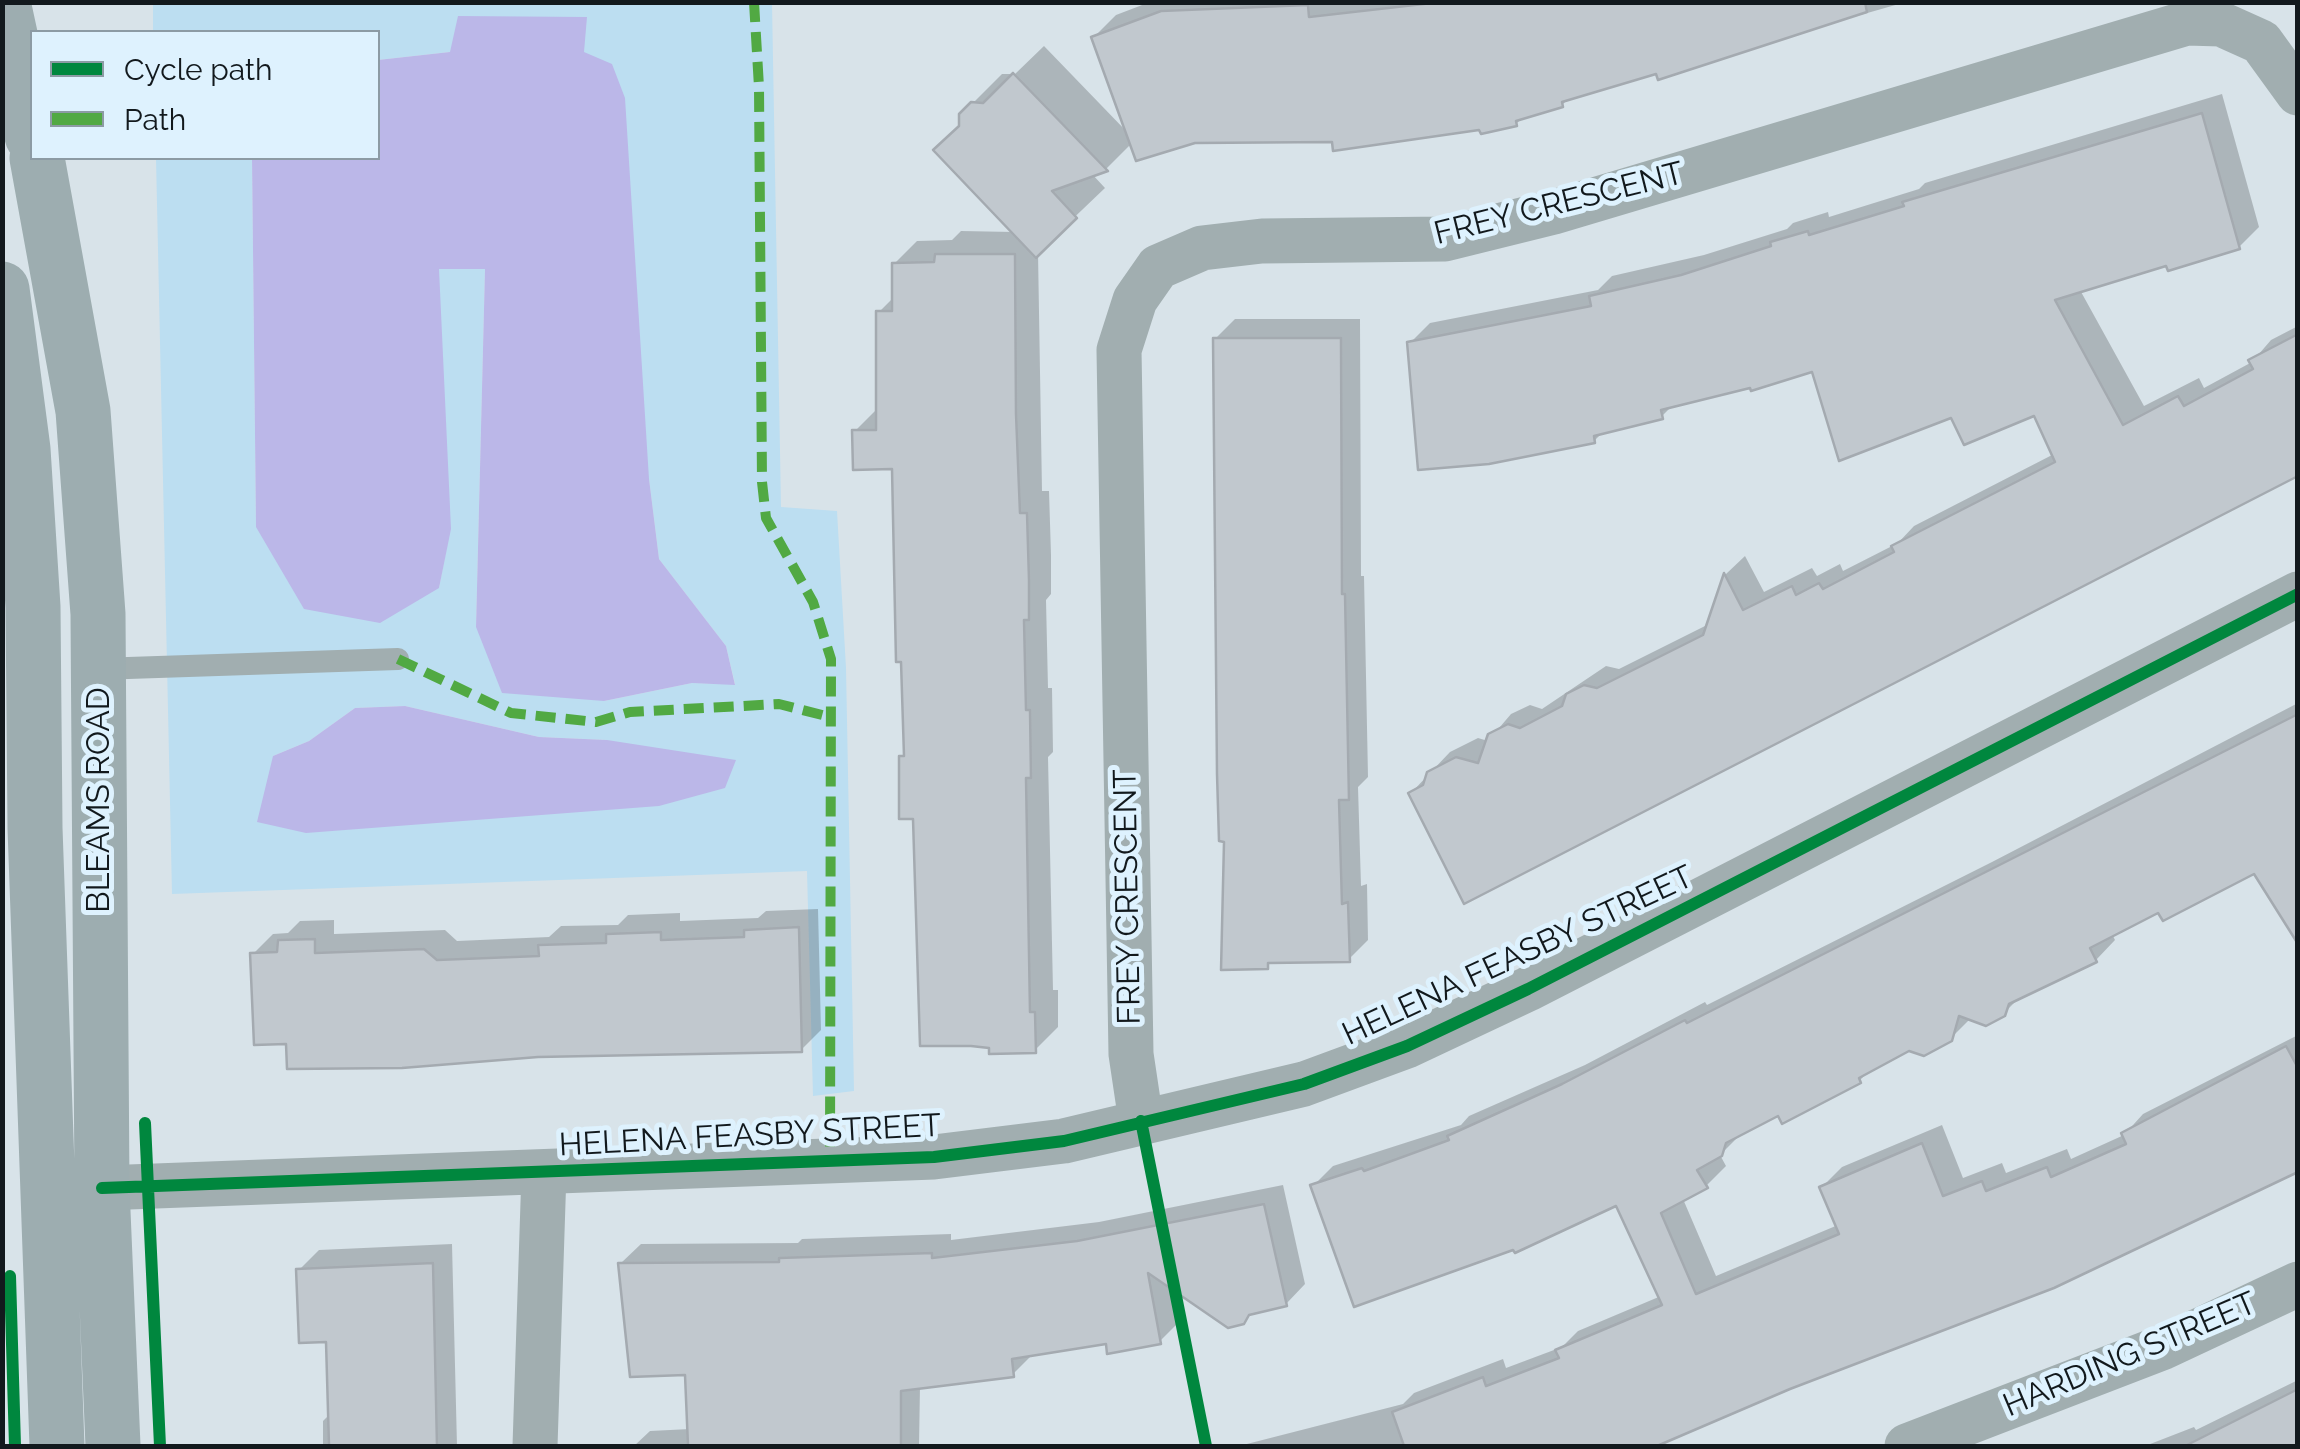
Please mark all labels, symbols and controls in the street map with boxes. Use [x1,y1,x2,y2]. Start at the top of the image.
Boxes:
legend [30,30,380,160]
text: Cycle path [124,52,272,87]
text: Path [124,102,186,137]
street label: FREY CRESCENT [1430,154,1688,254]
street label: BLEAMS ROAD [80,687,118,913]
street label: FREY CRESCENT [1107,769,1149,1025]
street label: HELENA FEASBY STREET [1337,858,1699,1054]
street label: HELENA FEASBY STREET [558,1107,942,1165]
street label: HARDING STREET [1998,1284,2262,1426]

